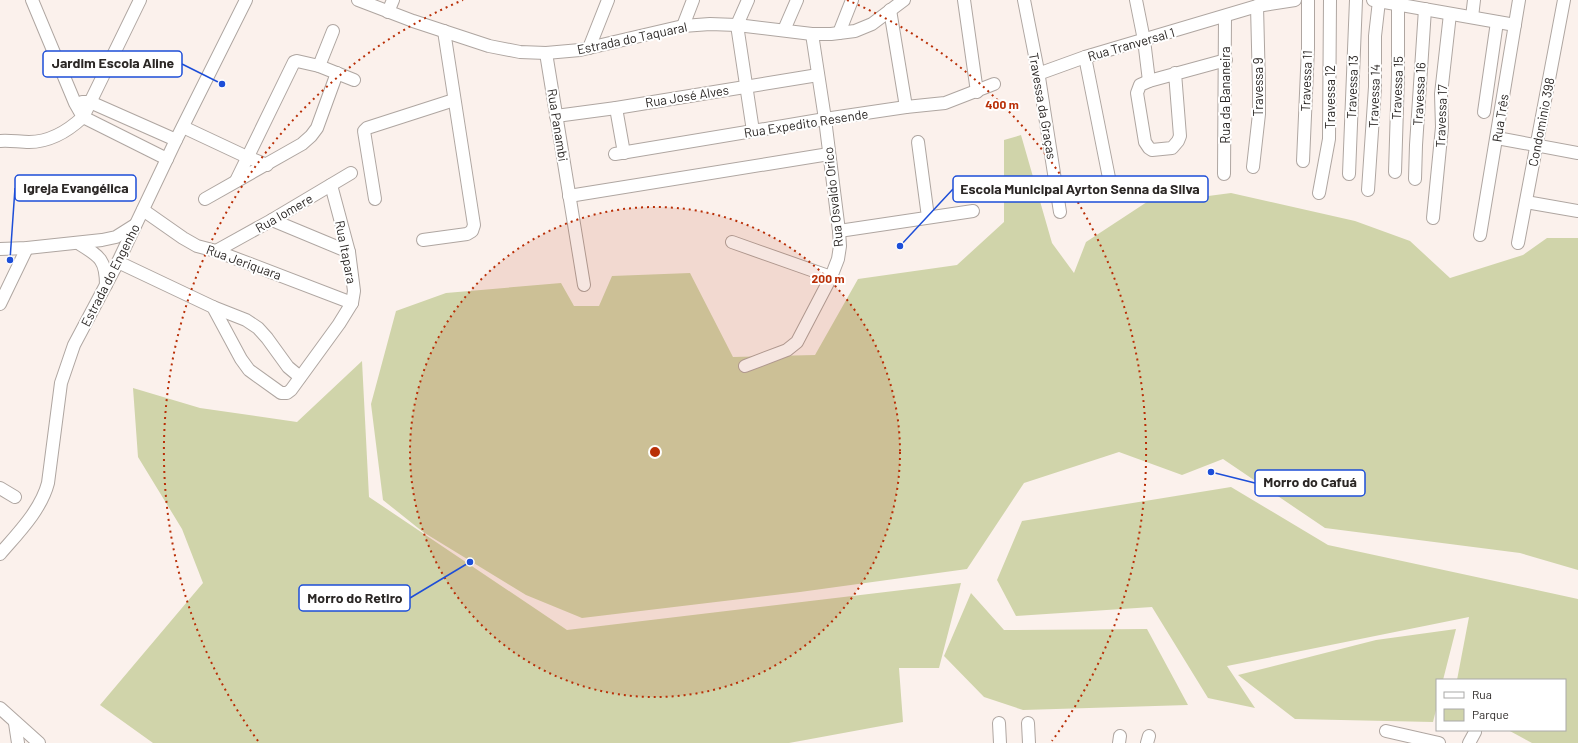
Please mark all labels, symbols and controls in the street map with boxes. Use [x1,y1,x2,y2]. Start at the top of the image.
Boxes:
street label: Estrada do Taquaral [575,19,689,57]
street label: Rua Tranversal 1 [1086,24,1176,64]
street label: Rua da Bananeira [1217,46,1233,144]
street label: Travessa 11 [1297,50,1315,112]
callout: Jardim Escola Aline [43,51,182,77]
street label: Travessa da Graças [1026,52,1060,160]
text: Jardim Escola Aline [52,54,175,71]
street label: Travessa 13 [1343,55,1361,119]
street label: Travessa 15 [1388,56,1406,120]
street label: Travessa 9 [1250,57,1266,117]
street label: Travessa 16 [1409,62,1429,126]
street label: Travessa 14 [1365,64,1383,128]
street label: Travessa 12 [1322,65,1338,129]
street label: Condominio 398 [1525,76,1557,168]
street label: Rua José Alves [644,81,730,111]
street label: Travessa 17 [1432,84,1450,148]
street label: Rua Panambi [544,88,572,162]
street label: Rua Três [1488,93,1512,143]
text: 400 m [985,97,1019,111]
street label: Rua Expedito Resende [743,105,869,141]
street label: Rua Osvaldo Orico [820,146,846,248]
callout: Igreja Evangélica [15,175,136,201]
callout: Escola Municipal Ayrton Senna da Silva [953,176,1208,202]
text: Igreja Evangélica [23,179,129,196]
text: Escola Municipal Ayrton Senna da Silva [960,180,1200,197]
street label: Rua Iomere [252,190,316,236]
street label: Rua Itapara [332,219,360,285]
street label: Estrada do Engenho [77,221,143,329]
street label: Rua Jeriquara [204,241,284,283]
text: 200 m [812,271,844,285]
centre of rings [648,445,662,459]
callout: Morro do Cafuá [1255,470,1365,496]
text: Morro do Cafuá [1263,473,1357,490]
callout: Morro do Retiro [299,585,410,611]
text: Morro do Retiro [307,589,403,606]
legend [1436,679,1566,731]
text: Rua [1472,687,1492,701]
text: Parque [1472,707,1509,721]

